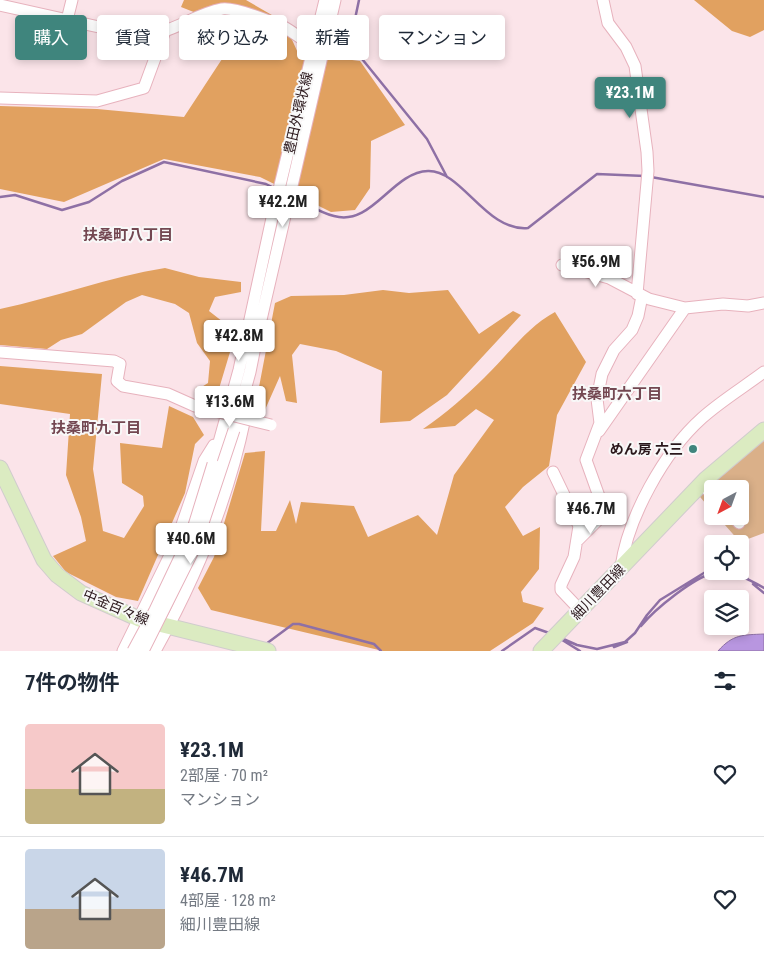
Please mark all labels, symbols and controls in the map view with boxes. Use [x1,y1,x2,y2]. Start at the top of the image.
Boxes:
chip: 購入 [15,15,87,60]
chip: 賃貸 [97,15,169,60]
chip: 絞り込み [179,15,287,60]
chip: 新着 [297,15,369,60]
chip: マンション [379,15,505,60]
street label: 豊田外環状線 [281,70,315,156]
pin: ¥23.1M [589,76,671,119]
text: ¥23.1M [606,83,654,102]
pin: ¥42.2M [242,186,324,228]
text: ¥42.2M [259,192,307,211]
district label: 扶桑町八丁目 [83,226,173,244]
pin: ¥56.9M [555,246,637,288]
text: ¥56.9M [572,252,620,271]
pin: ¥42.8M [198,320,280,362]
text: ¥42.8M [215,326,263,345]
district label: 扶桑町六丁目 [572,385,662,403]
pin: ¥13.6M [189,386,271,428]
text: ¥13.6M [206,392,254,411]
district label: 扶桑町九丁目 [51,419,141,437]
place label: めん房 六三 [610,441,683,457]
marker: めん房 六三 [687,443,699,455]
north arrow [704,480,749,525]
map controls [704,480,749,635]
pin: ¥46.7M [550,492,632,535]
text: ¥46.7M [567,499,615,518]
pin: ¥40.6M [150,522,232,565]
text: ¥40.6M [167,529,215,548]
button: locate [704,535,749,580]
street label: 細川豊田線 [568,561,628,623]
street label: 中金百々線 [81,586,151,628]
button: layers [704,590,749,635]
icon: filters [711,667,739,695]
text: 7件の物件 [25,671,120,695]
text: ¥23.1M [180,738,244,762]
icon: home [65,744,125,804]
icon: heart [711,760,739,788]
text: 2部屋 · 70 m² [180,766,268,785]
text: マンション [180,790,260,809]
text: ¥46.7M [180,863,244,887]
icon: home [65,869,125,929]
icon: heart [711,885,739,913]
text: 4部屋 · 128 m² [180,891,276,910]
text: 細川豊田線 [180,915,260,934]

